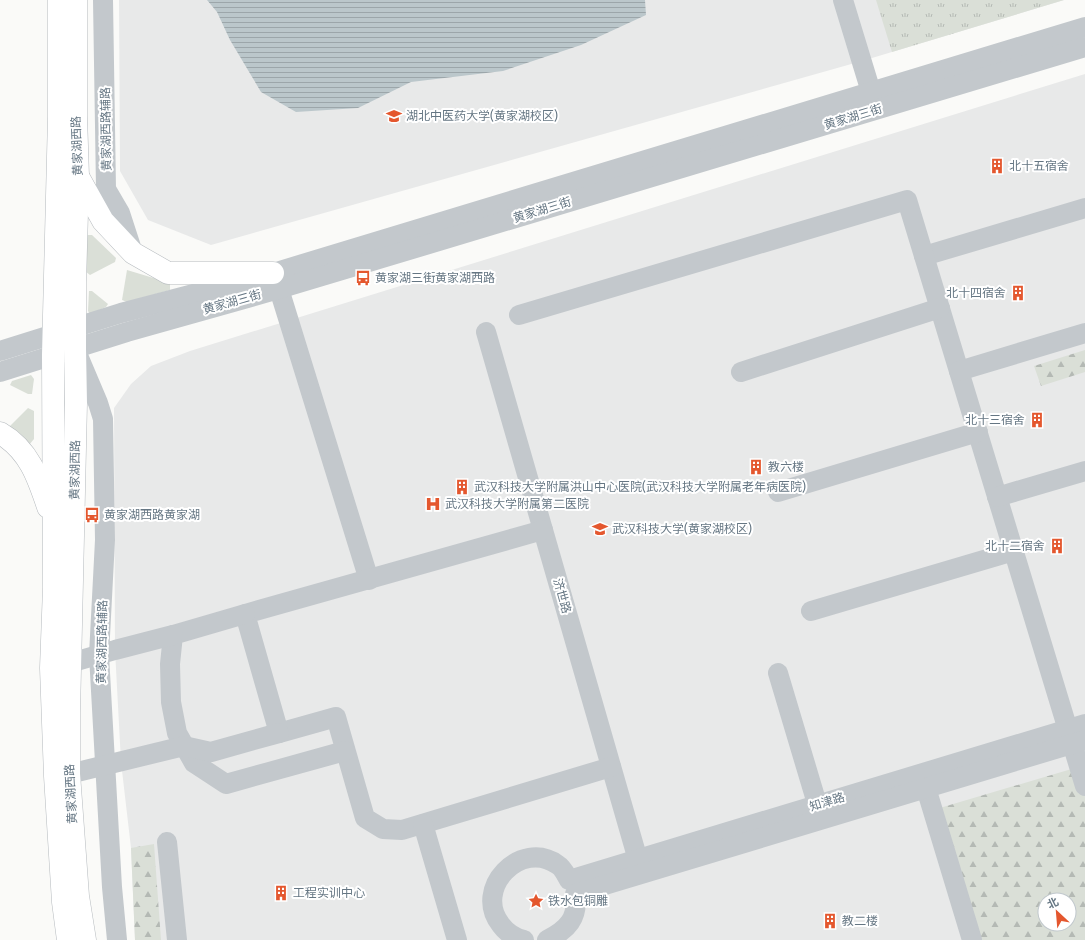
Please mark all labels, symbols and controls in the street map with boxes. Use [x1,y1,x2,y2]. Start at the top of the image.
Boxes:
street label: 黄家湖西路辅路 [98,87,114,171]
street label: 黄家湖三街 [822,102,884,132]
school or university icon: 湖北中医药大学(黄家湖校区) [385,107,403,125]
place label: 湖北中医药大学(黄家湖校区) [406,109,558,123]
street label: 黄家湖西路 [69,116,85,176]
building icon: 北十五宿舍 [988,157,1006,175]
place label: 北十五宿舍 [1009,159,1069,173]
street label: 黄家湖三街 [511,195,573,225]
bus stop icon: 黄家湖三街黄家湖西路 [354,269,372,287]
place label: 黄家湖三街黄家湖西路 [375,271,495,285]
building icon: 北十四宿舍 [1009,284,1027,302]
place label: 北十四宿舍 [946,286,1006,300]
street label: 黄家湖三街 [201,287,263,317]
building icon: 北十三宿舍 [1028,411,1046,429]
place label: 北十三宿舍 [965,413,1025,427]
street label: 黄家湖西路 [67,440,83,500]
building icon: 教六楼 [747,458,765,476]
place label: 教六楼 [768,460,804,474]
building icon: 武汉科技大学附属洪山中心医院(武汉科技大学附属老年病医院) [453,478,471,496]
place label: 武汉科技大学附属洪山中心医院(武汉科技大学附属老年病医院) [474,480,806,494]
hospital icon: 武汉科技大学附属第二医院 [424,495,442,513]
place label: 武汉科技大学附属第二医院 [445,497,589,511]
bus stop icon: 黄家湖西路黄家湖 [83,506,101,524]
place label: 黄家湖西路黄家湖 [104,508,200,522]
school or university icon: 武汉科技大学(黄家湖校区) [591,520,609,538]
place label: 武汉科技大学(黄家湖校区) [612,522,752,536]
building icon: 北十二宿舍 [1048,537,1066,555]
place label: 北十二宿舍 [985,539,1045,553]
street label: 济世路 [550,577,574,615]
street label: 黄家湖西路辅路 [94,600,110,684]
street label: 黄家湖西路 [62,764,80,824]
street label: 知津路 [808,790,846,814]
building icon: 工程实训中心 [272,884,290,902]
place label: 工程实训中心 [293,886,365,900]
place icon: 铁水包铜雕 [527,892,545,910]
north arrow [1037,892,1077,932]
place label: 铁水包铜雕 [548,894,608,908]
text: 北 [1045,895,1061,912]
building icon: 教二楼 [821,912,839,930]
place label: 教二楼 [842,914,878,928]

